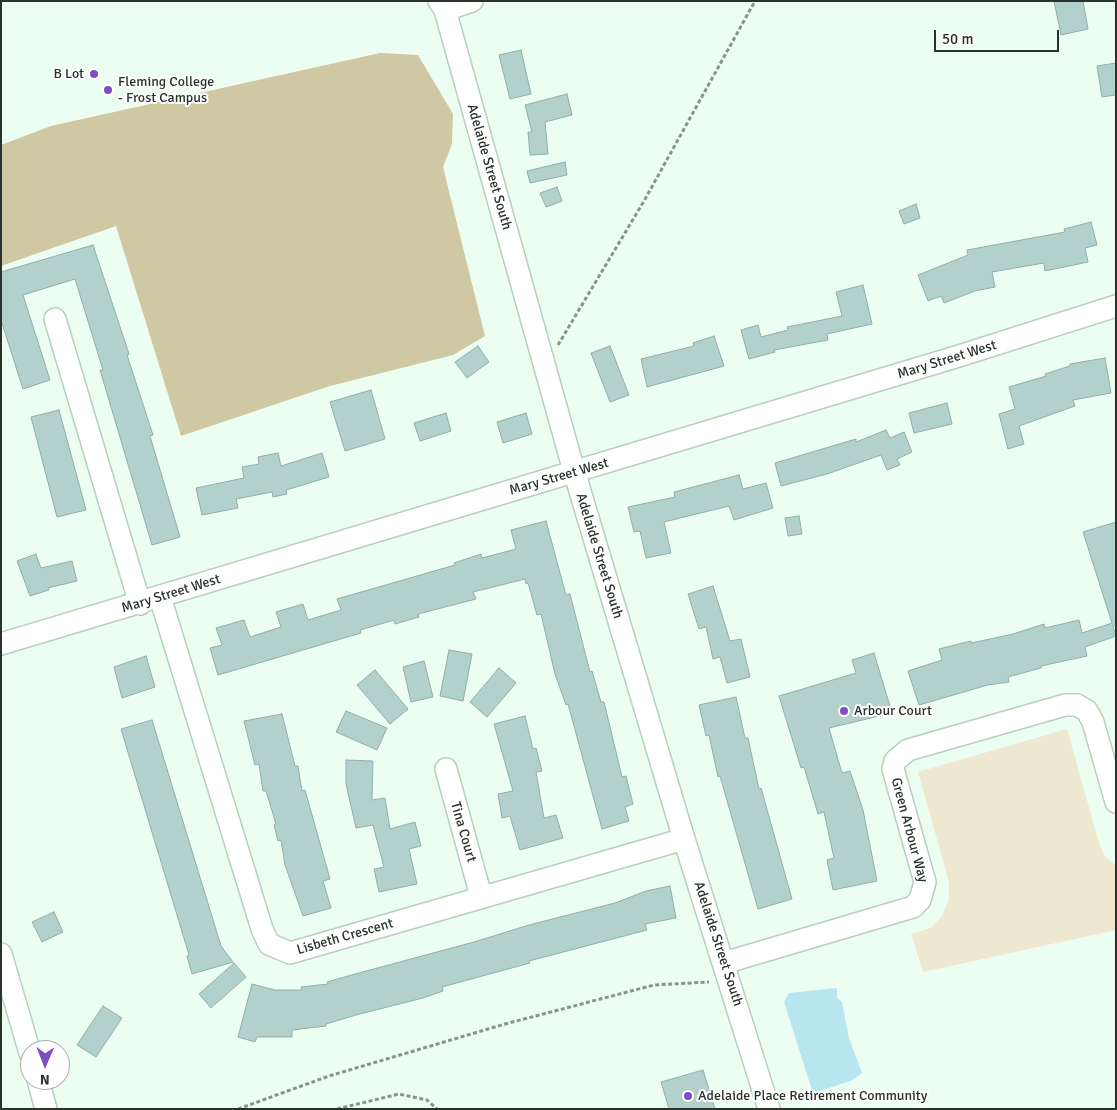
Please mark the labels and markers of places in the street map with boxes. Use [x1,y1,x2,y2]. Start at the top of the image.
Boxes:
place label: B Lot [53,66,84,82]
marker: B Lot [88,68,100,80]
place label: Fleming College - Frost Campus [118,74,214,106]
marker: Fleming College - Frost Campus [102,84,114,96]
place label: Arbour Court [854,703,932,719]
marker: Arbour Court [838,705,850,717]
place label: Adelaide Place Retirement Community [698,1088,927,1104]
marker: Adelaide Place Retirement Community [682,1090,694,1102]

